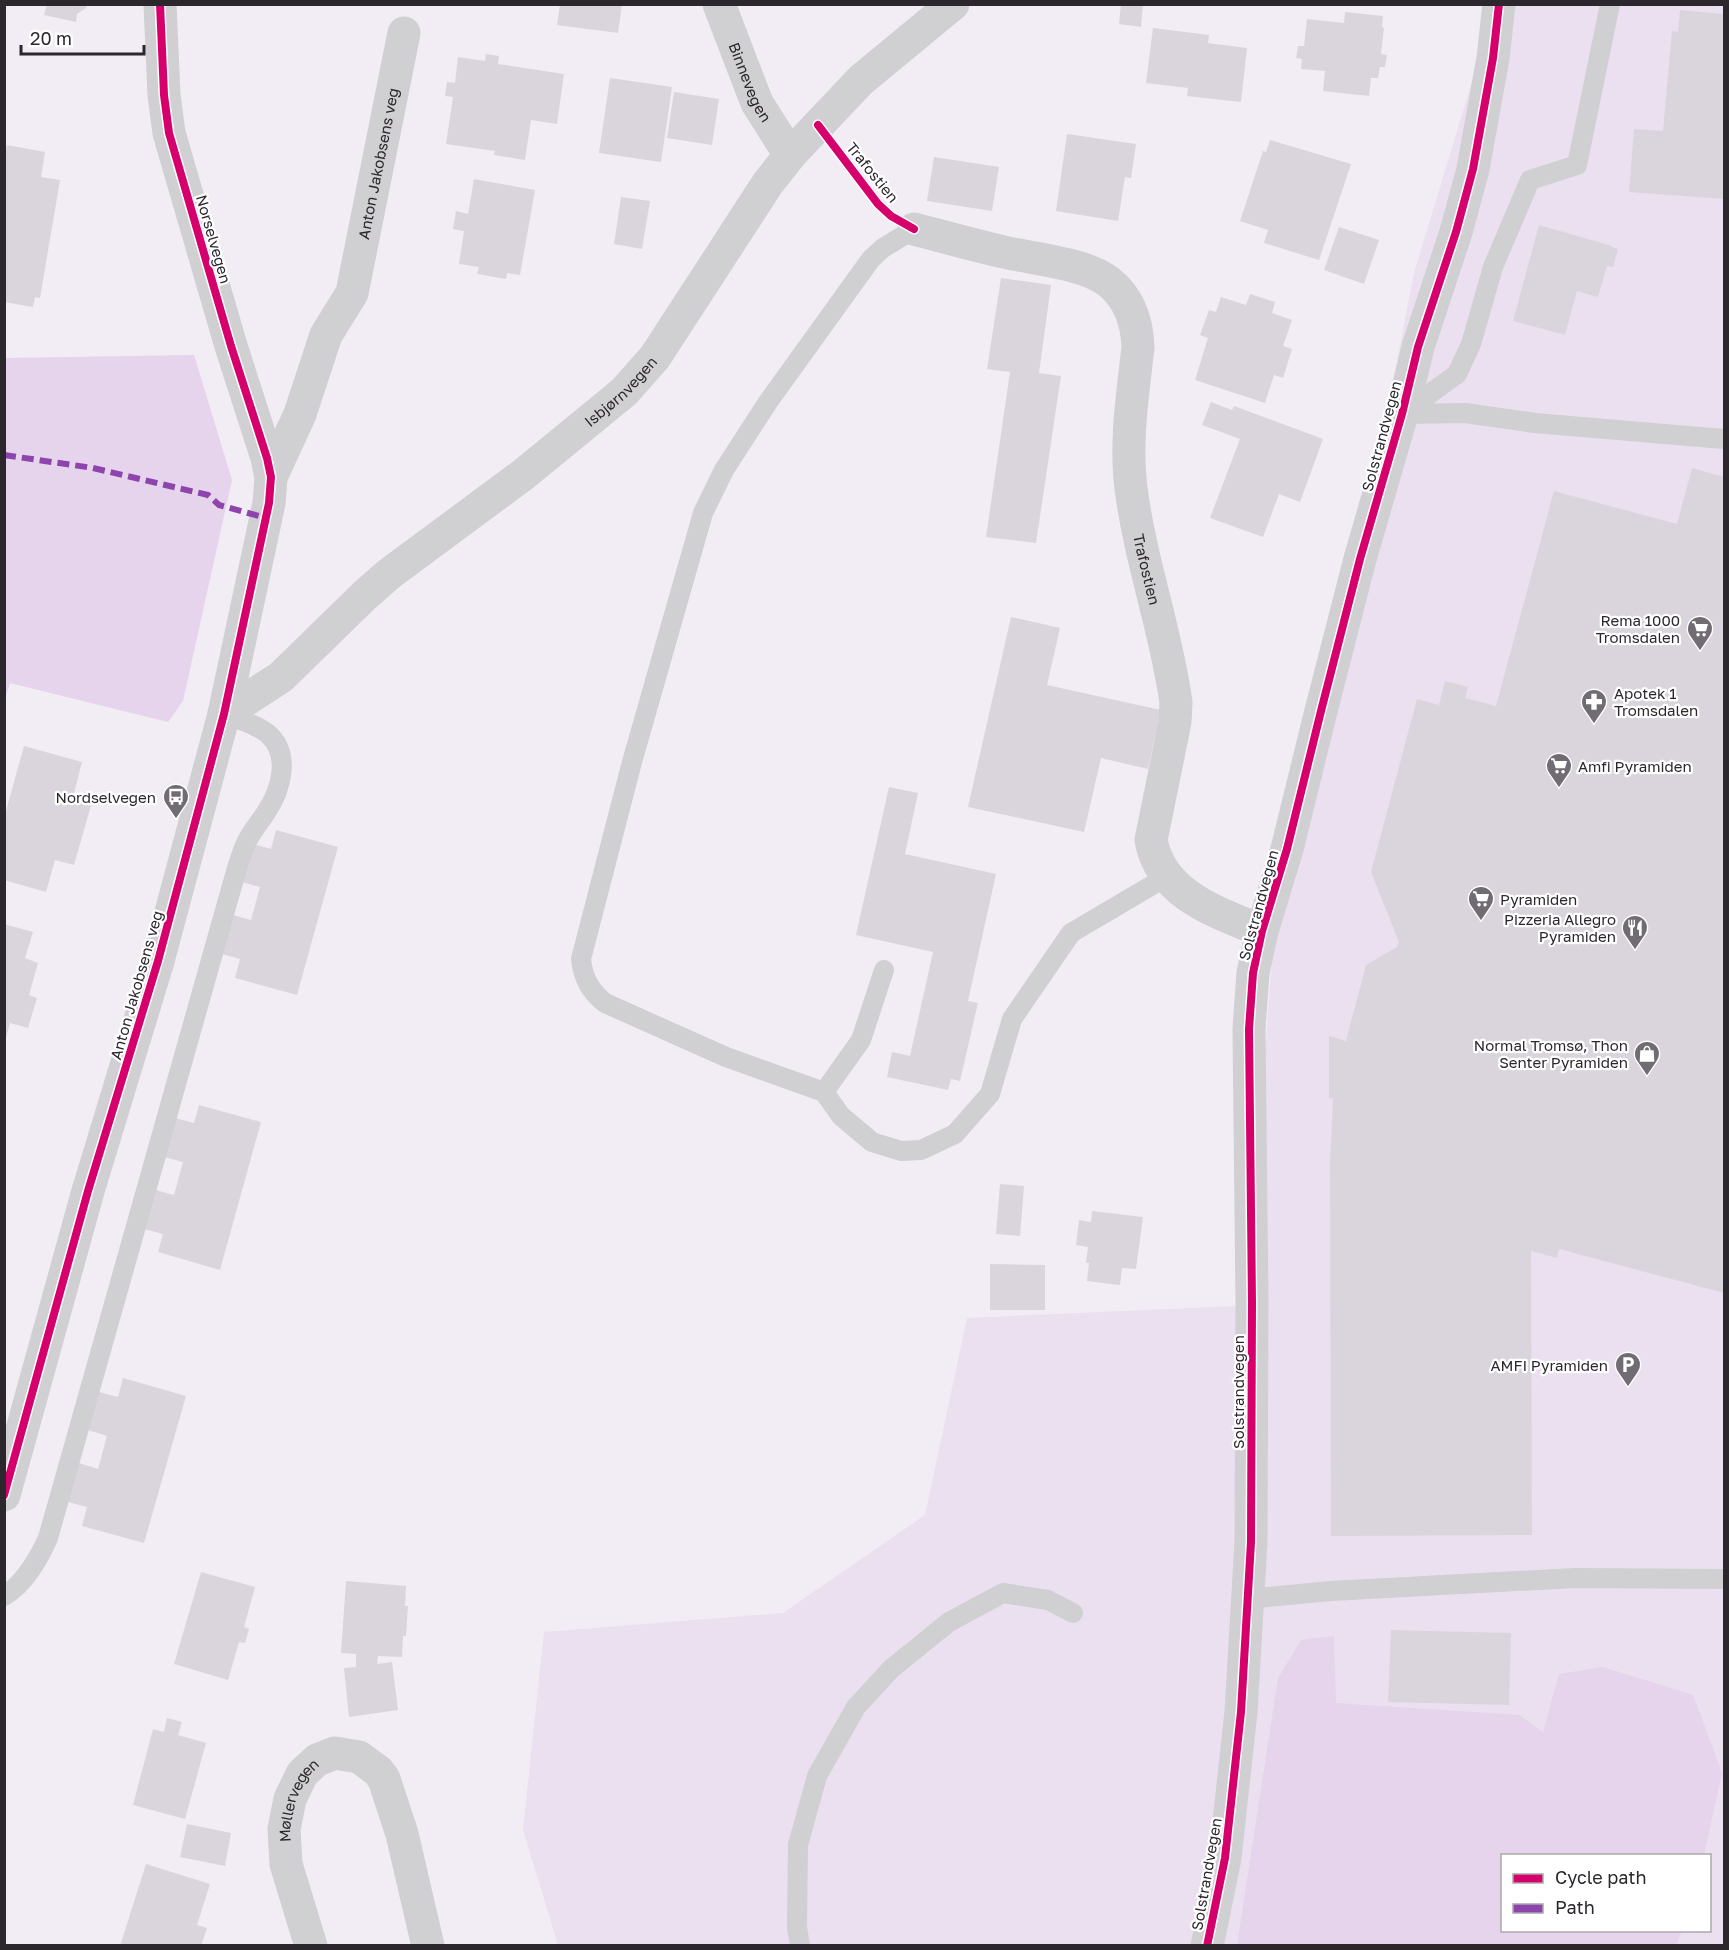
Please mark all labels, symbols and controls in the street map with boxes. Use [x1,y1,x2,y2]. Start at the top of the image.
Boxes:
scale bar [21,18,144,56]
text: 20 m [30,27,72,49]
street label: Binnevegen [725,40,776,125]
street label: Anton Jakobsens veg [354,86,402,241]
street label: Trafostien [843,138,903,206]
street label: Norselvegen [193,193,235,285]
street label: Isbjørnvegen [580,352,660,430]
street label: Solstrandvegen [1358,379,1404,493]
street label: Trafostien [1130,532,1164,607]
place label: Rema 1000 Tromsdalen [1596,611,1680,646]
supermarket icon: Rema 1000 Tromsdalen [1685,614,1715,652]
place label: Apotek 1 Tromsdalen [1614,684,1698,719]
pharmacy icon: Apotek 1 Tromsdalen [1579,687,1609,725]
supermarket icon: Amfi Pyramiden [1544,751,1574,789]
place label: Amfi Pyramiden [1578,757,1692,775]
bus stop icon: Nordselvegen [161,782,191,820]
place label: Nordselvegen [56,788,156,806]
street label: Solstrandvegen [1235,848,1281,962]
supermarket icon: Pyramiden [1466,884,1496,922]
place label: Pyramiden [1500,890,1577,908]
street label: Anton Jakobsens veg [106,909,166,1061]
place label: Pizzeria Allegro Pyramiden [1504,910,1616,945]
restaurant icon: Pizzeria Allegro Pyramiden [1620,913,1650,951]
place label: Normal Tromsø, Thon Senter Pyramiden [1474,1036,1628,1071]
shop icon: Normal Tromsø, Thon Senter Pyramiden [1632,1039,1662,1077]
street label: Solstrandvegen [1229,1335,1247,1449]
parking icon: AMFI Pyramiden [1613,1350,1643,1388]
place label: AMFI Pyramiden [1491,1356,1608,1374]
street label: Møllervegen [275,1754,322,1842]
street label: Solstrandvegen [1187,1816,1225,1932]
legend [1501,1854,1711,1932]
text: Cycle path [1555,1866,1647,1888]
text: Path [1555,1896,1595,1918]

